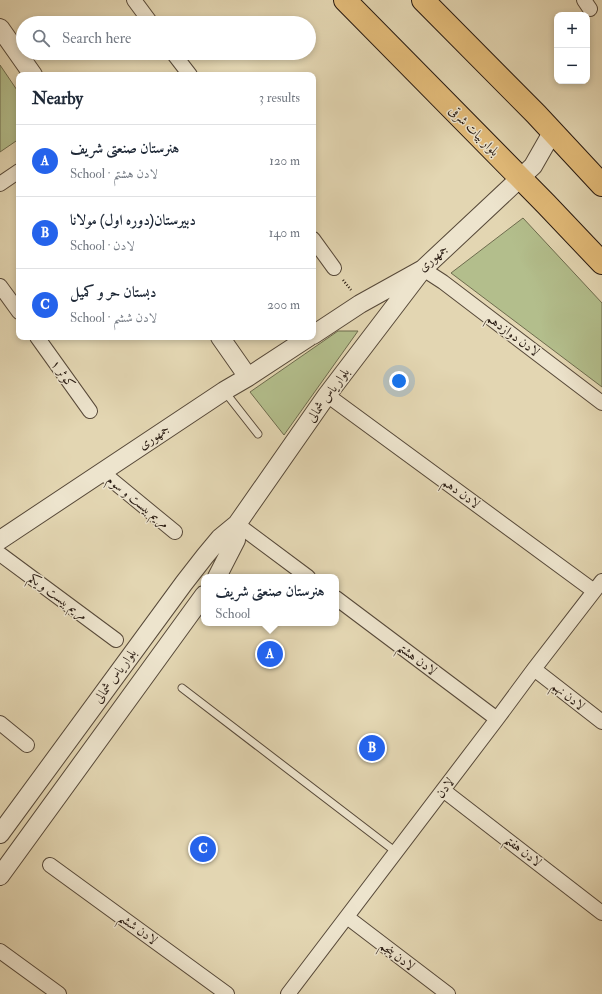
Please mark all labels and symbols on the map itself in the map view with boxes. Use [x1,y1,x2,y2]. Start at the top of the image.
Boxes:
street label: بلوار بیات شرقی [445,102,503,160]
street label: جمهوری [415,241,451,275]
street label: لادن دوازدهم [481,310,543,363]
street label: کوثر ۱ [47,357,79,391]
street label: بلوار یاس شمالی [303,365,353,425]
your location [389,371,409,391]
street label: جمهوری [135,421,173,453]
street label: مریم بیست و سوم [102,472,172,534]
street label: لادن دهم [437,474,483,515]
street label: مریم بیست و یکم [23,570,91,627]
pin: A [257,639,283,669]
street label: لادن هشتم [391,639,440,683]
street label: بلوار یاس شمالی [90,646,140,706]
street label: لادن نهم [546,678,588,717]
pin: B [359,733,385,763]
street label: لادن [432,774,458,801]
street label: لادن هفتم [498,832,545,874]
pin: C [190,834,216,864]
street label: لادن ششم [113,910,161,952]
street label: لادن پنجم [374,938,418,978]

